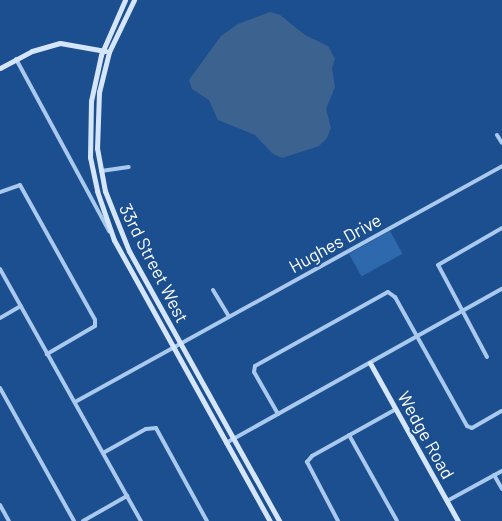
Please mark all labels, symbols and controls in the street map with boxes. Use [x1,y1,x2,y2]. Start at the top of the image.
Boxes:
street label: 33rd Street West [115,200,193,326]
street label: Hughes Drive [285,209,385,277]
street label: Wedge Road [393,387,459,483]

